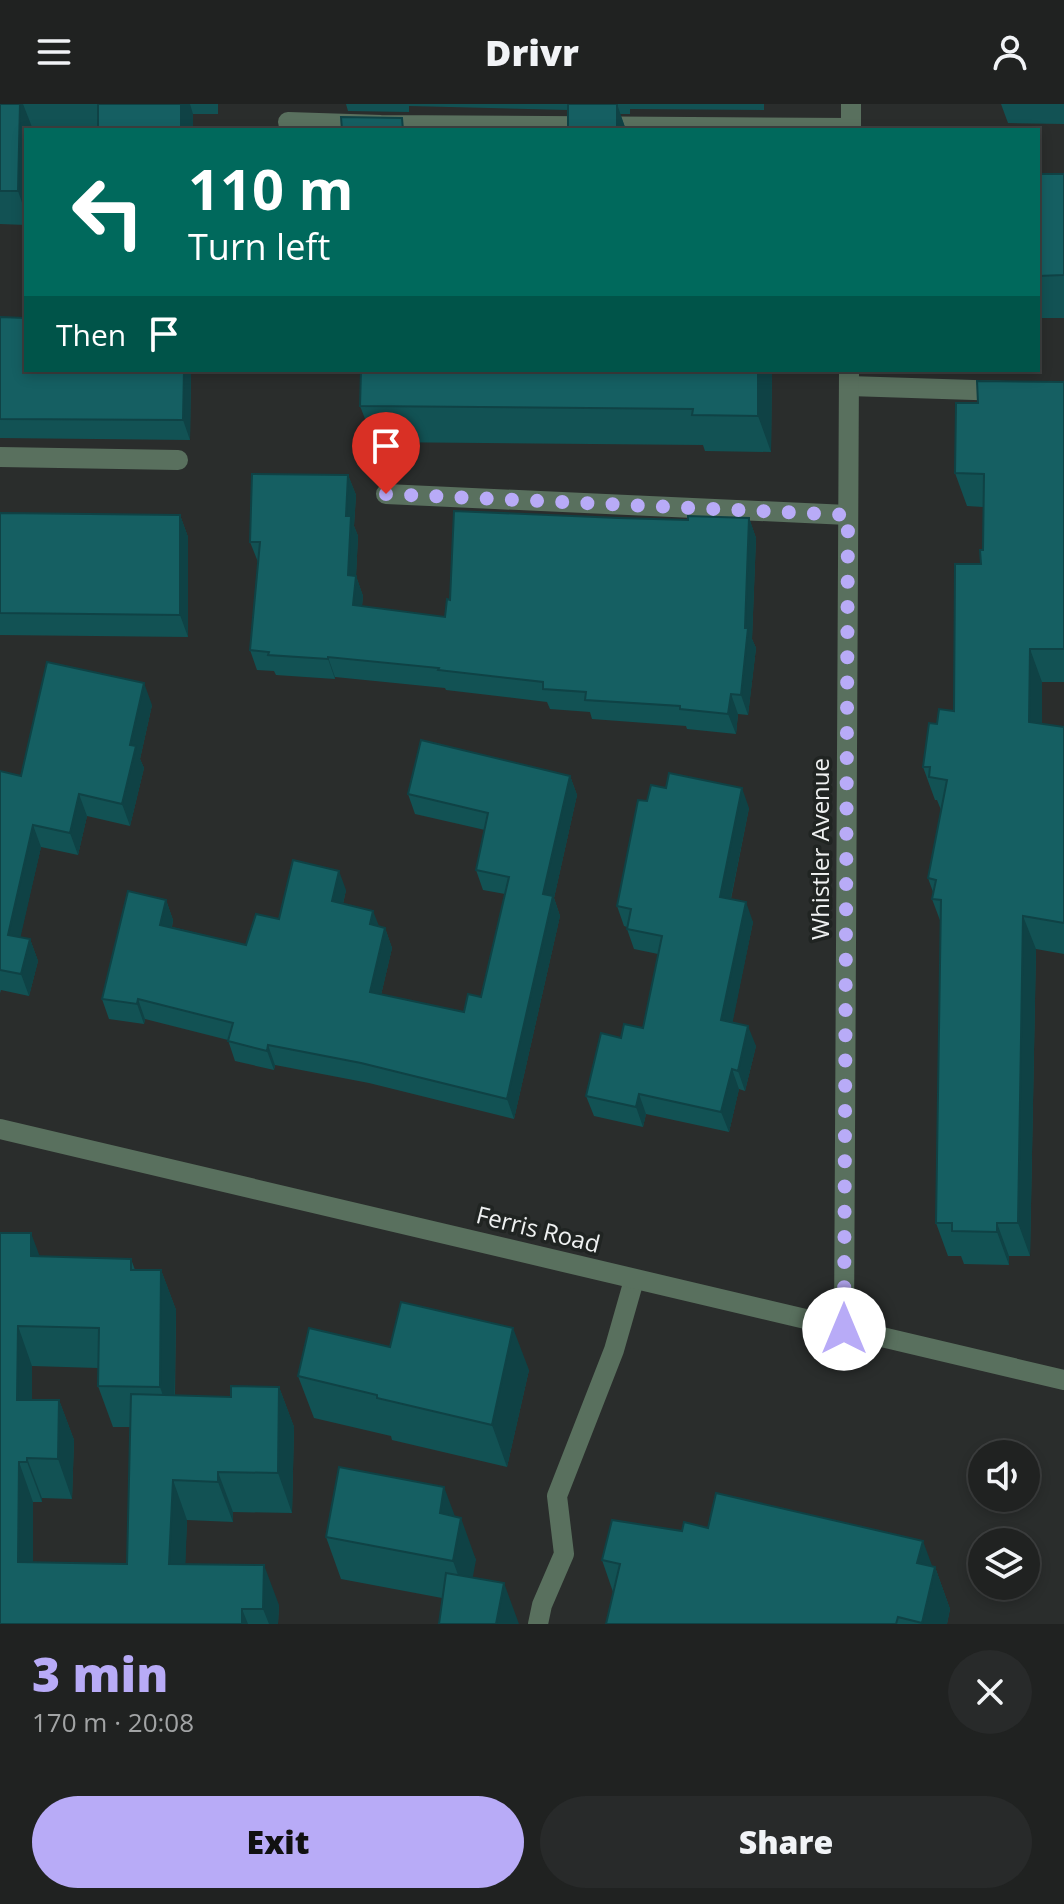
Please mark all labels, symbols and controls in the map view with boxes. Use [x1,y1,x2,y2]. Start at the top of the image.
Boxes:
text: Drivr [485,28,579,77]
icon: menu [32,30,76,74]
icon: person [988,30,1032,74]
text: 110 m [188,150,354,226]
icon: left [56,160,160,264]
text: Turn left [188,222,330,271]
icon: arrive [142,312,186,356]
text: Then [56,314,126,355]
pin [352,412,420,494]
icon: arrive [364,424,408,468]
street label: Whistler Avenue [803,758,836,940]
street label: Ferris Road [473,1197,604,1260]
position arrow [802,1287,886,1371]
map controls [968,1440,1040,1600]
button: sound [968,1440,1040,1512]
button: layers [968,1528,1040,1600]
text: 3 min [32,1641,168,1706]
button: close [948,1650,1032,1734]
text: 170 m · 20:08 [32,1704,194,1740]
button: Exit [32,1796,524,1888]
button: Share [540,1796,1032,1888]

